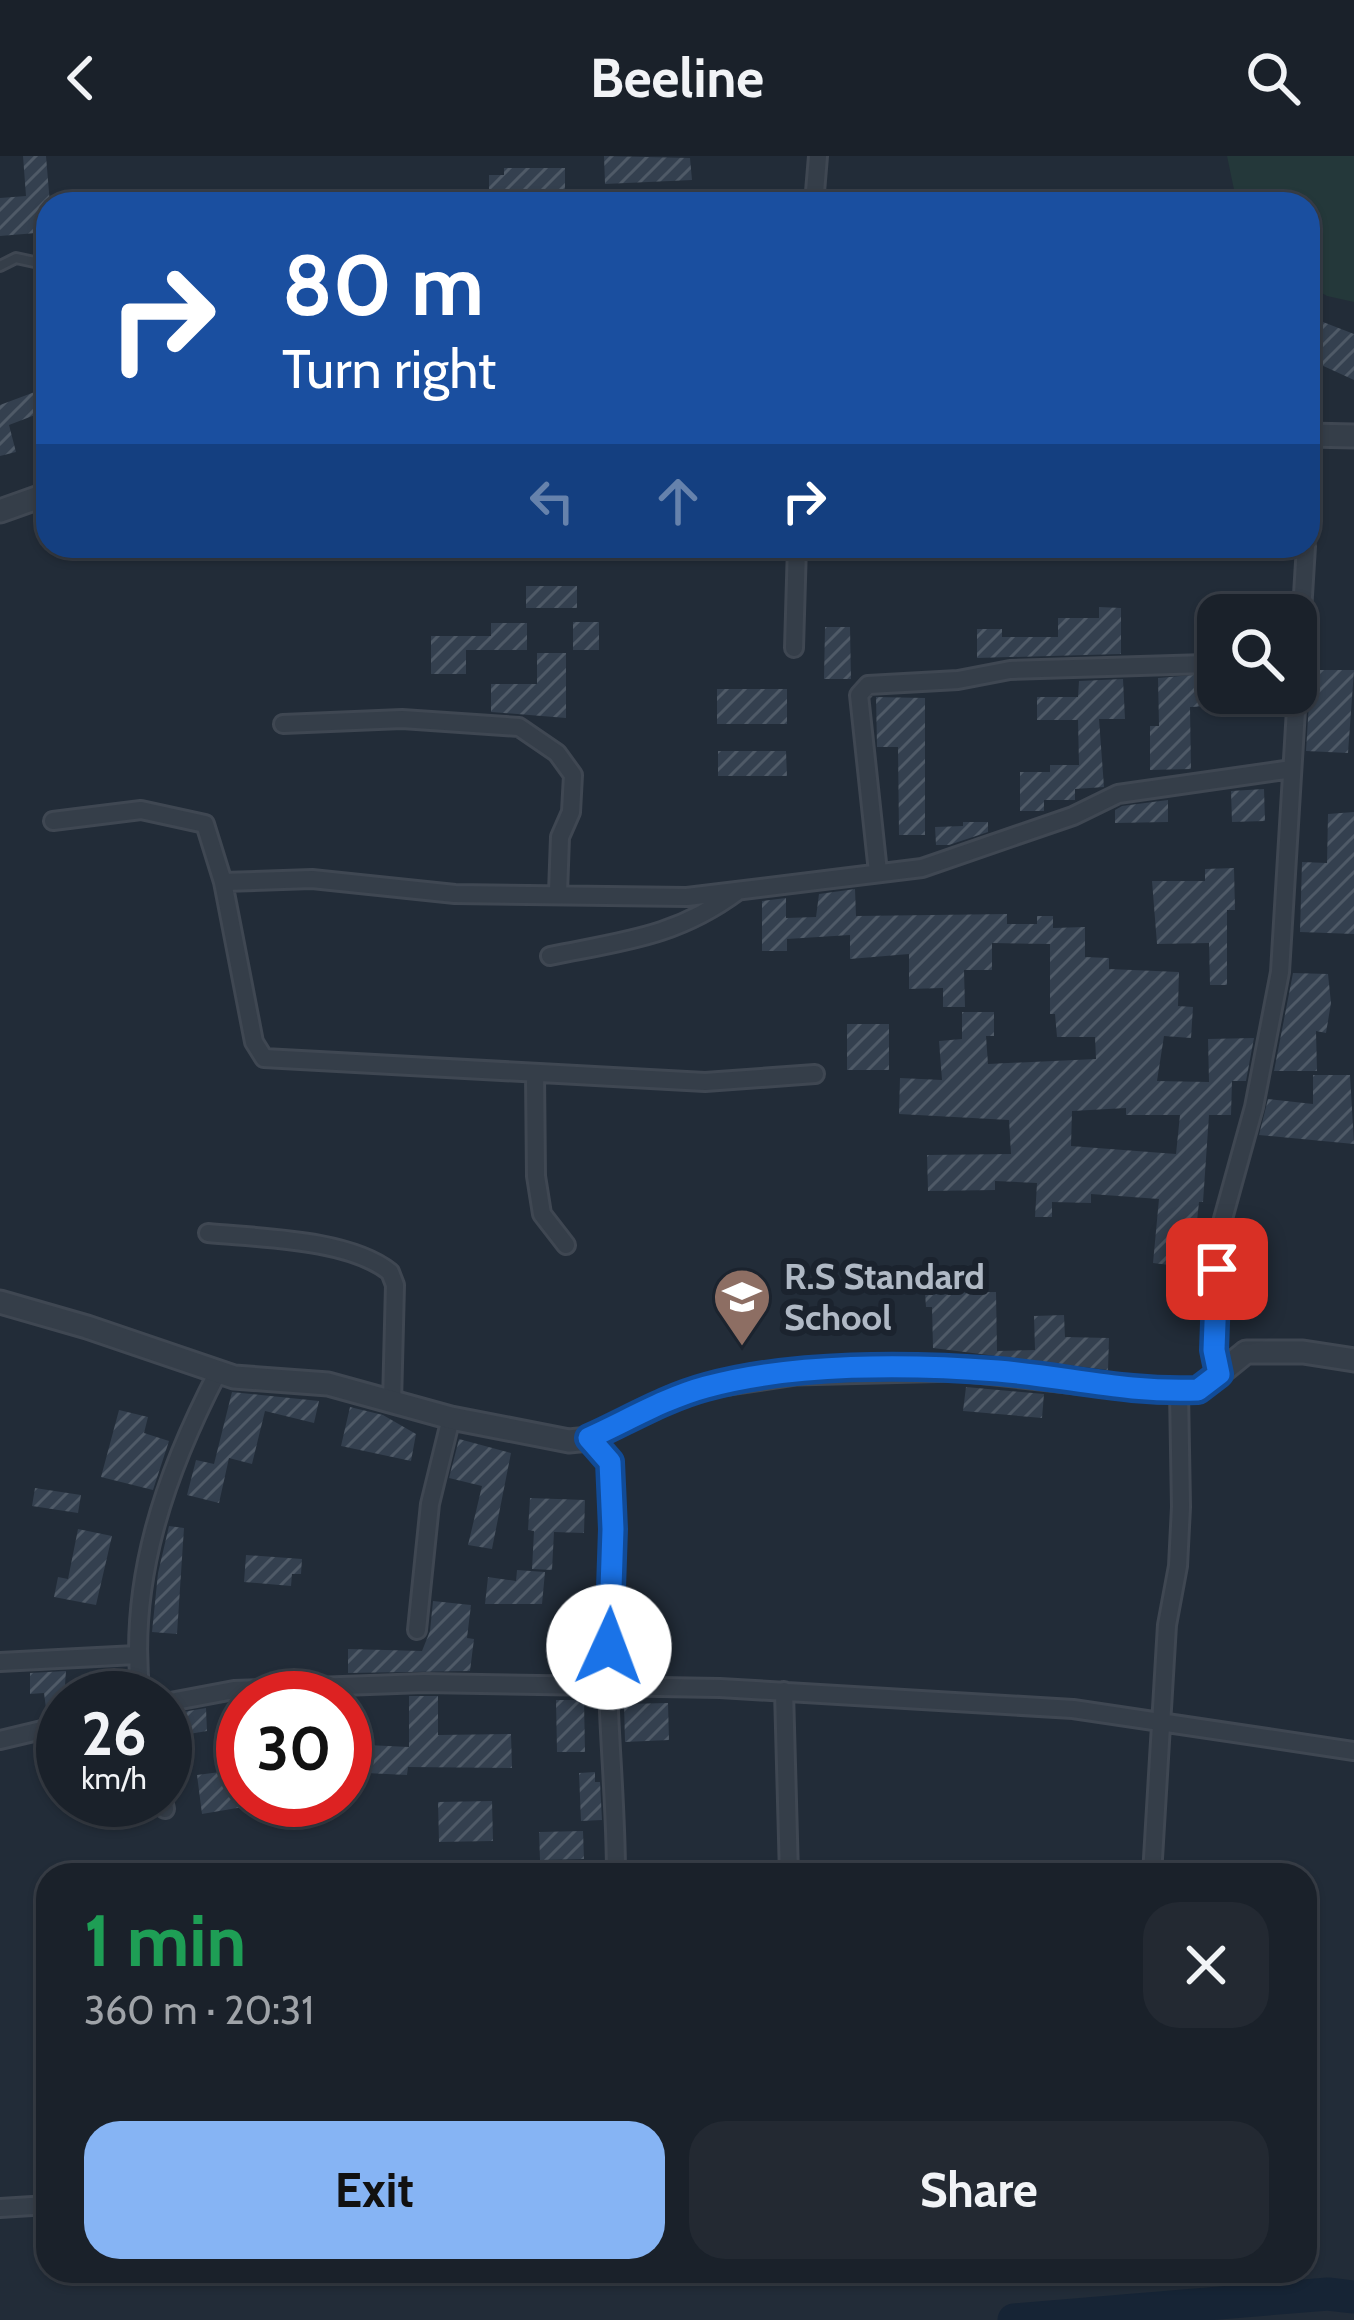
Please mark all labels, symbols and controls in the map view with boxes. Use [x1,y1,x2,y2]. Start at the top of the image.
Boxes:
icon: back [48,45,114,111]
text: Beeline [590,45,764,111]
icon: search [1240,45,1306,111]
text: 80 m [282,234,484,336]
icon: right [84,240,240,396]
text: Turn right [282,336,496,402]
icon: left [519,468,585,534]
icon: ahead [645,468,711,534]
icon: right [771,468,837,534]
map controls [1197,594,1317,714]
button: search [1197,594,1317,714]
pin [1166,1218,1268,1320]
icon: arrive [1184,1236,1250,1302]
place label: R.S Standard School [784,1254,985,1339]
school or university icon: R.S Standard School [711,1266,773,1348]
position arrow [546,1584,672,1710]
speed limit sign: 30 [216,1671,372,1827]
text: 26 [81,1697,147,1770]
text: km/h [81,1760,147,1797]
text: 1 min [84,1897,246,1984]
button: close [1143,1902,1269,2028]
text: 360 m · 20:31 [84,1986,314,2034]
button: Exit [84,2121,665,2259]
button: Share [689,2121,1269,2259]

